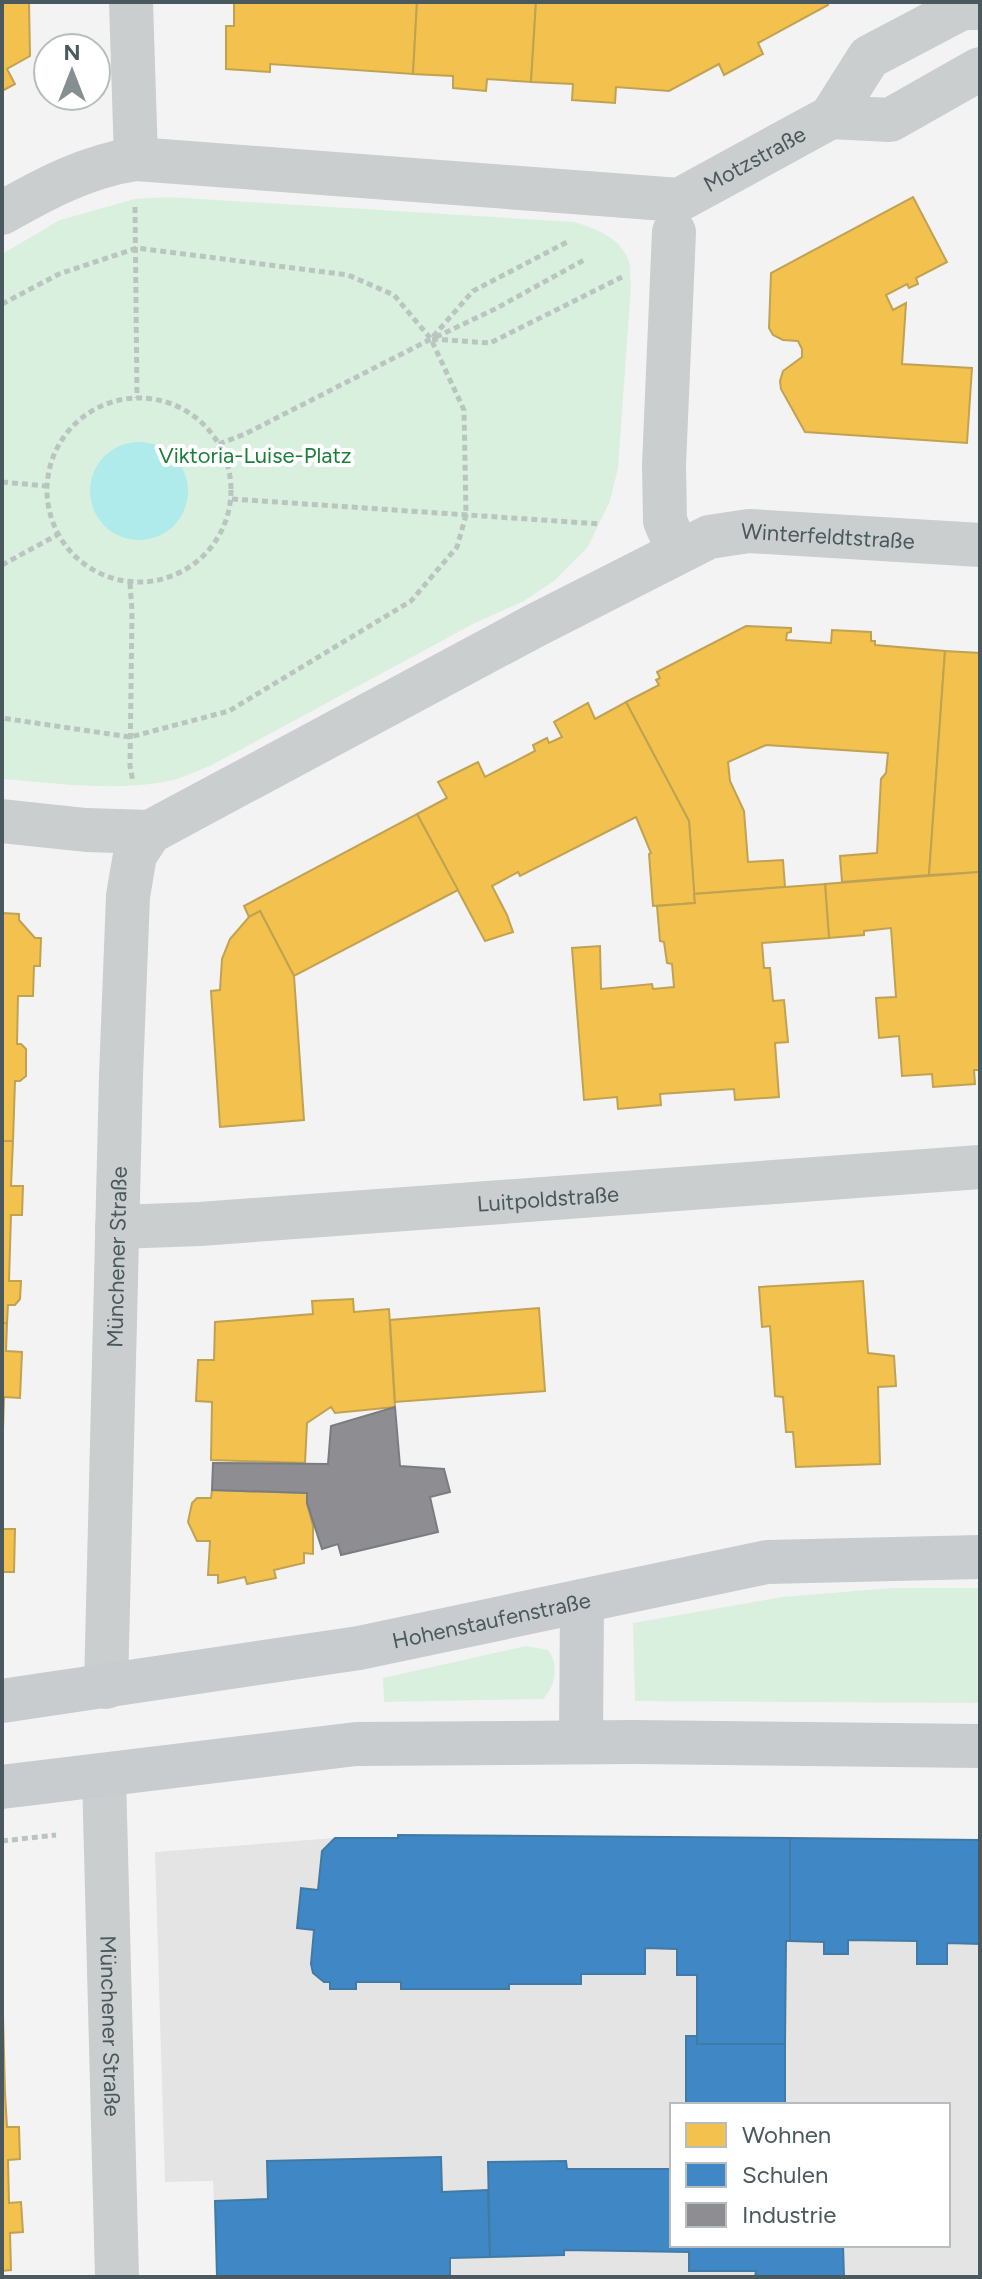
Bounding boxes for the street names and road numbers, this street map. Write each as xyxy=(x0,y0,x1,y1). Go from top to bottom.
street label: Motzstraße xyxy=(699,120,811,198)
street label: Winterfeldtstraße xyxy=(740,518,915,555)
street label: Münchener Straße xyxy=(101,1166,133,1348)
street label: Luitpoldstraße xyxy=(476,1180,620,1218)
street label: Hohenstaufenstraße xyxy=(390,1587,593,1655)
street label: Münchener Straße xyxy=(94,1935,126,2117)

